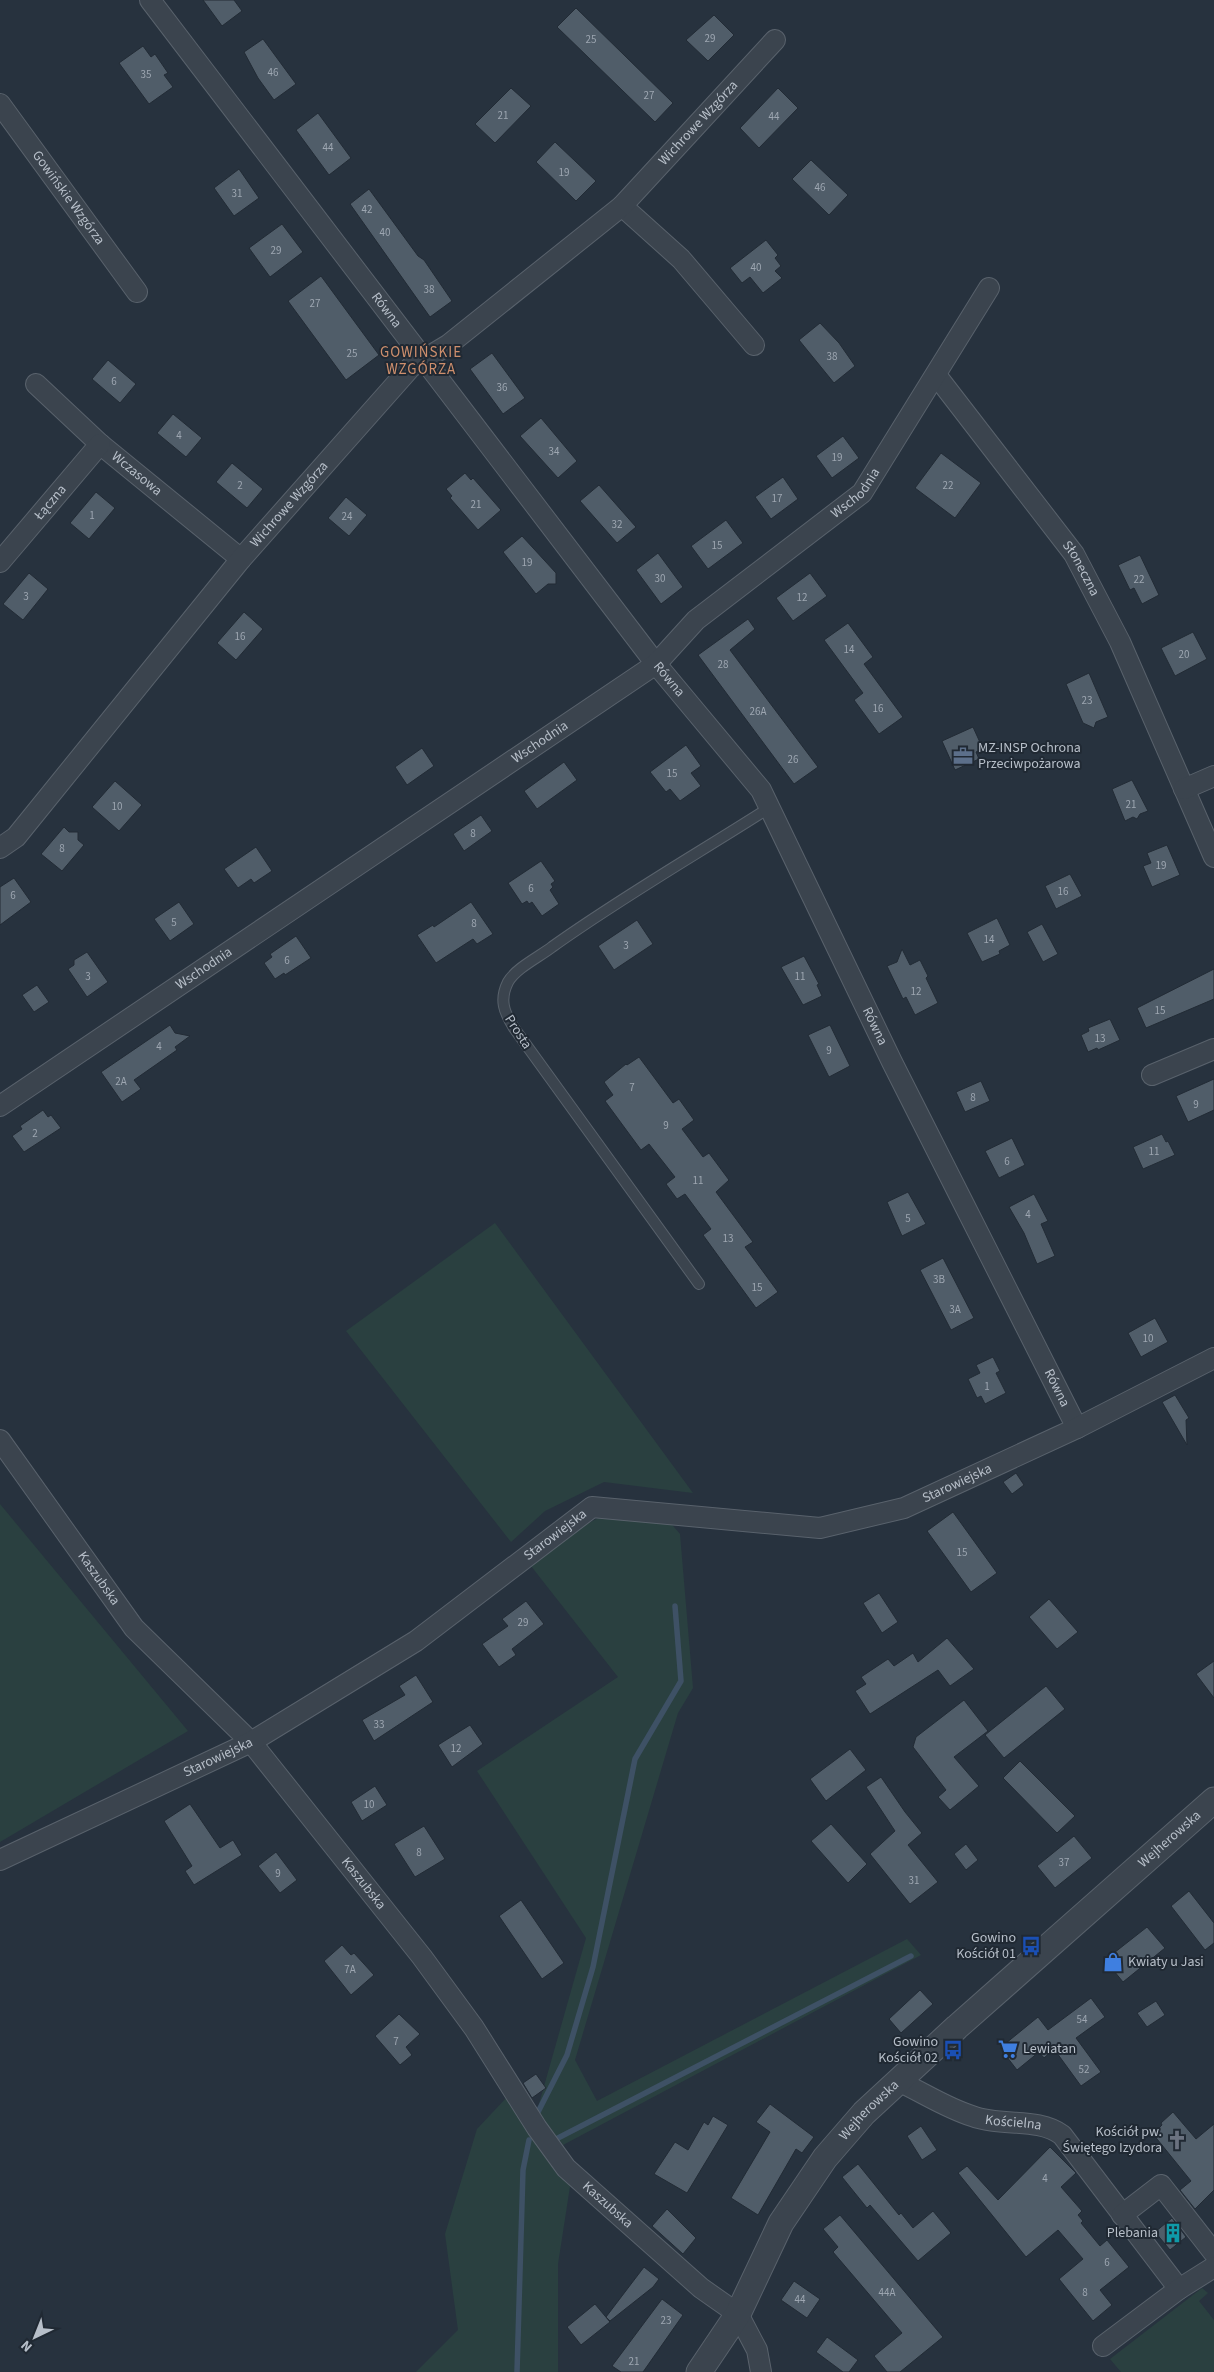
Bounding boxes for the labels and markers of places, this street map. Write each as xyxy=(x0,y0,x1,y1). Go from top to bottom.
place label: MZ-INSP Ochrona Przeciwpożarowa xyxy=(978,738,1081,774)
office icon: MZ-INSP Ochrona Przeciwpożarowa xyxy=(952,745,974,767)
place label: Gowino Kościół 01 xyxy=(956,1928,1016,1964)
bus stop icon: Gowino Kościół 01 xyxy=(1020,1935,1042,1957)
shop icon: Kwiaty u Jasi xyxy=(1102,1951,1124,1973)
place label: Kwiaty u Jasi xyxy=(1128,1952,1204,1972)
place label: Gowino Kościół 02 xyxy=(878,2032,938,2068)
supermarket icon: Lewiatan xyxy=(997,2038,1019,2060)
bus stop icon: Gowino Kościół 02 xyxy=(942,2039,964,2061)
place label: Lewiatan xyxy=(1023,2039,1076,2059)
place label: Kościół pw. Świętego Izydora xyxy=(1063,2122,1162,2158)
church icon: Kościół pw. Świętego Izydora xyxy=(1166,2129,1188,2151)
building icon: Plebania xyxy=(1162,2222,1184,2244)
place label: Plebania xyxy=(1107,2223,1158,2243)

